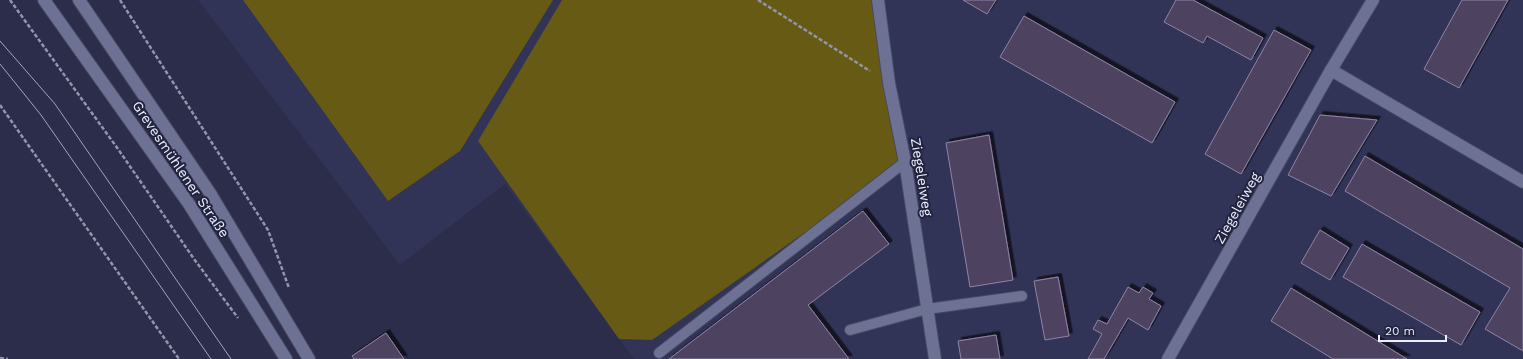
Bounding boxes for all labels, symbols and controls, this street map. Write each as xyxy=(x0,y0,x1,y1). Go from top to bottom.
street label: Grevesmühlener Straße xyxy=(129,98,233,240)
street label: Ziegeleiweg xyxy=(908,137,936,218)
street label: Ziegeleiweg xyxy=(1211,169,1263,247)
scale bar xyxy=(1379,317,1446,343)
text: 20 m xyxy=(1385,324,1415,338)

